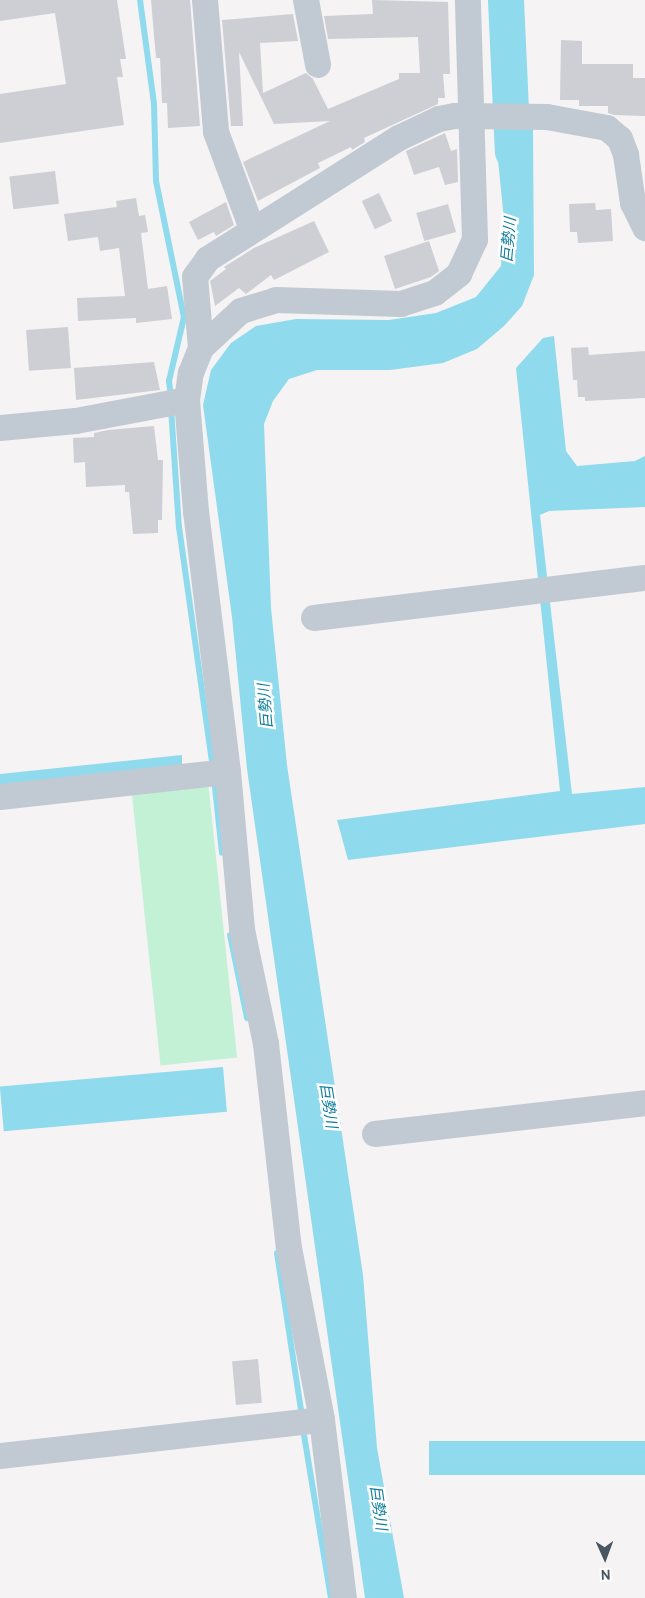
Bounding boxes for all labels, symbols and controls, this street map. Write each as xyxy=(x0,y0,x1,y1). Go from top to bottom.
water label: 巨勢川 xyxy=(499,217,521,263)
water label: 巨勢川 xyxy=(256,683,278,729)
water label: 巨勢川 xyxy=(315,1082,339,1130)
water label: 巨勢川 xyxy=(365,1484,389,1532)
north arrow xyxy=(580,1533,630,1583)
text: N xyxy=(600,1565,611,1582)

